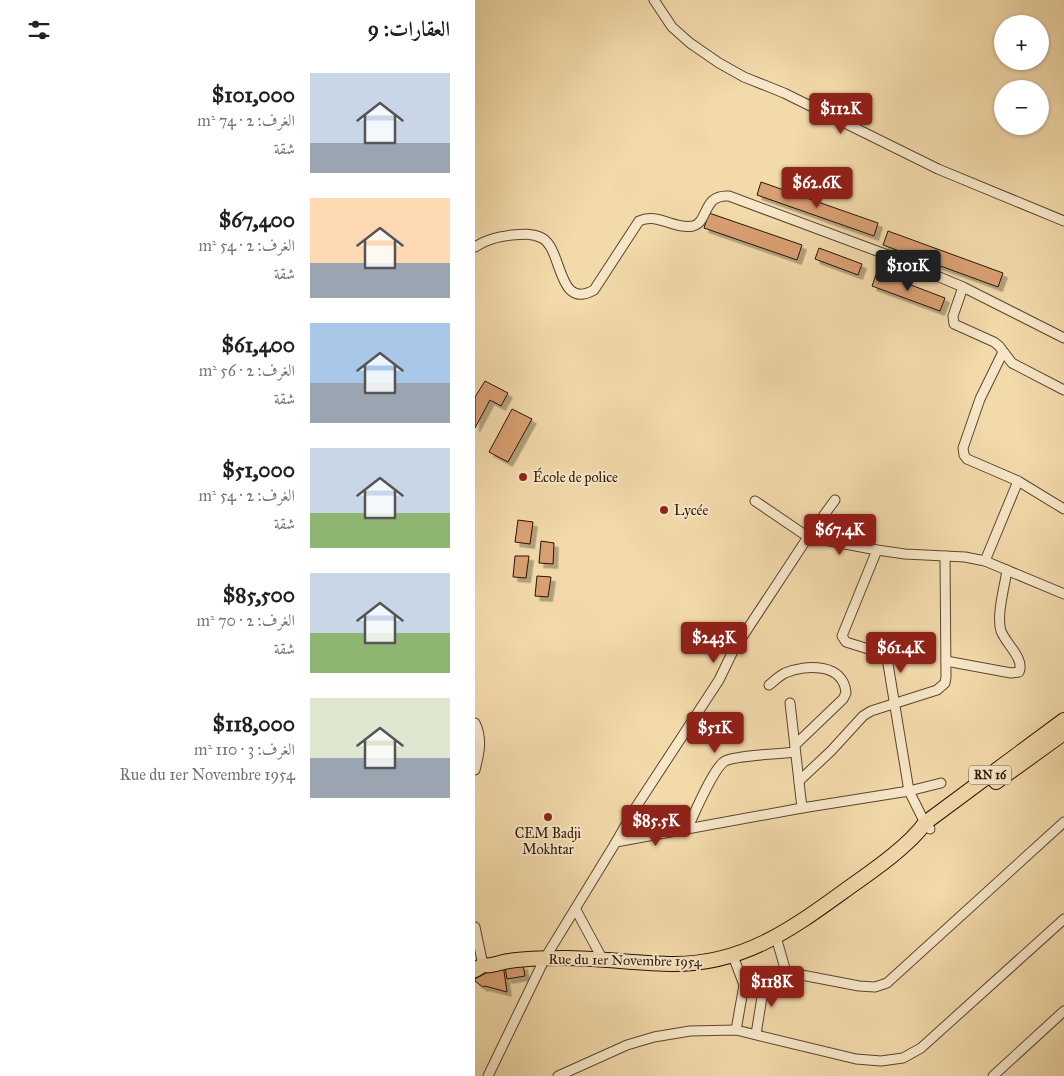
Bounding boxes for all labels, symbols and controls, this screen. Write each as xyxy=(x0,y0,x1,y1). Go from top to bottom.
map controls xyxy=(994,15,1049,135)
button: + xyxy=(994,15,1049,70)
icon: filters xyxy=(25,16,53,44)
text: العقارات: 9 xyxy=(368,16,450,42)
button: − xyxy=(994,80,1049,135)
text: $101,000 xyxy=(212,82,295,108)
pin: $112K xyxy=(806,92,876,135)
icon: home xyxy=(350,93,410,153)
text: $112K xyxy=(820,99,862,118)
text: الغرف: 2 · 74 m² xyxy=(197,111,295,130)
text: شقة xyxy=(274,139,295,158)
pin: $62.6K xyxy=(776,166,858,209)
text: $62.6K xyxy=(793,173,841,192)
text: $67,400 xyxy=(219,207,295,233)
icon: home xyxy=(350,218,410,278)
text: الغرف: 2 · 54 m² xyxy=(198,236,295,255)
pin: $101K xyxy=(873,250,943,292)
text: $101K xyxy=(887,256,929,275)
text: شقة xyxy=(274,264,295,283)
text: $61,400 xyxy=(221,332,295,358)
icon: home xyxy=(350,343,410,403)
text: الغرف: 2 · 56 m² xyxy=(199,361,295,380)
text: شقة xyxy=(274,389,295,408)
text: $51,000 xyxy=(222,457,295,483)
place label: École de police xyxy=(533,467,618,486)
icon: home xyxy=(350,468,410,528)
marker: École de police xyxy=(517,471,529,483)
text: الغرف: 2 · 54 m² xyxy=(198,486,295,505)
place label: Lycée xyxy=(674,502,708,519)
marker: Lycée xyxy=(658,504,670,516)
text: شقة xyxy=(274,514,295,533)
pin: $67.4K xyxy=(799,514,881,556)
text: $67.4K xyxy=(815,520,865,539)
text: $85,500 xyxy=(223,582,295,608)
icon: home xyxy=(350,593,410,653)
text: الغرف: 2 · 70 m² xyxy=(196,611,295,630)
pin: $243K xyxy=(679,622,749,664)
text: $243K xyxy=(692,628,736,647)
pin: $61.4K xyxy=(860,632,942,674)
text: $61.4K xyxy=(877,638,925,657)
text: شقة xyxy=(274,639,295,658)
text: $118,000 xyxy=(213,711,295,737)
pin: $51K xyxy=(685,712,745,754)
icon: home xyxy=(350,718,410,778)
text: $51K xyxy=(698,718,732,737)
text: الغرف: 3 · 110 m² xyxy=(194,740,295,759)
text: Rue du 1er Novembre 1954 xyxy=(120,765,295,784)
road number: RN 16 xyxy=(969,766,1011,784)
pin: $85.5K xyxy=(615,804,697,847)
marker: CEM Badji Mokhtar xyxy=(542,811,554,823)
text: $85.5K xyxy=(632,811,680,830)
place label: CEM Badji Mokhtar xyxy=(515,825,581,858)
street label: Rue du 1er Novembre 1954 xyxy=(548,951,703,970)
pin: $118K xyxy=(737,966,807,1008)
text: $118K xyxy=(751,972,793,991)

